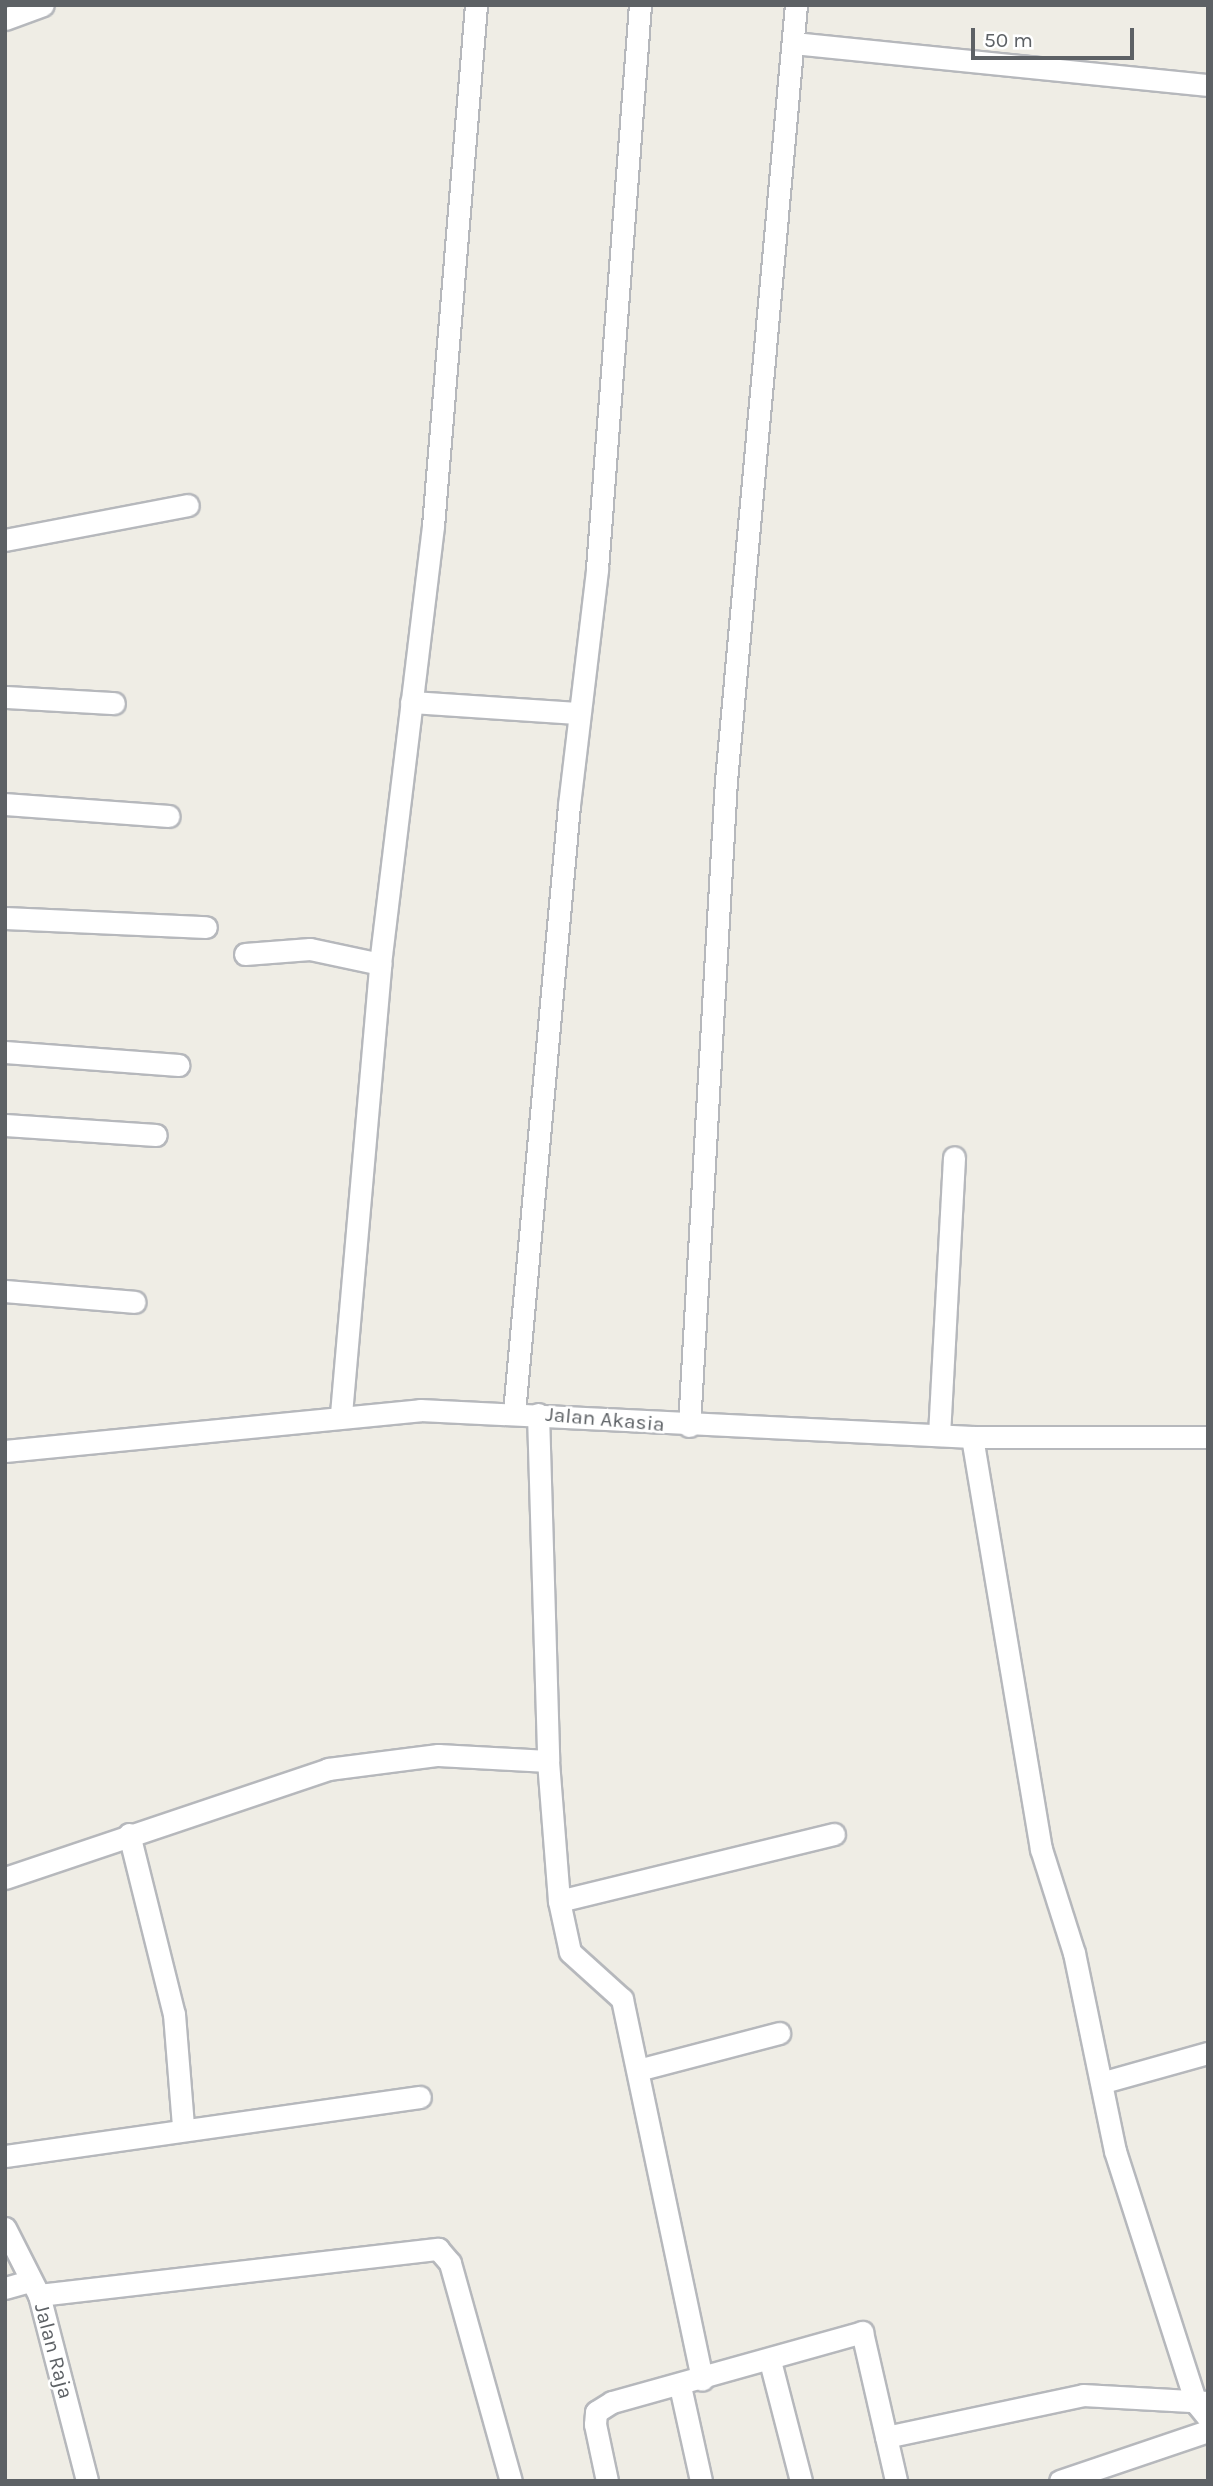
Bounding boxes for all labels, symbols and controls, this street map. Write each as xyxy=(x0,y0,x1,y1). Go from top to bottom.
scale bar xyxy=(975,14,1138,58)
text: 50 m xyxy=(984,28,1033,52)
street label: Jalan Akasia xyxy=(544,1401,666,1437)
street label: Jalan Raja xyxy=(29,2301,79,2401)

